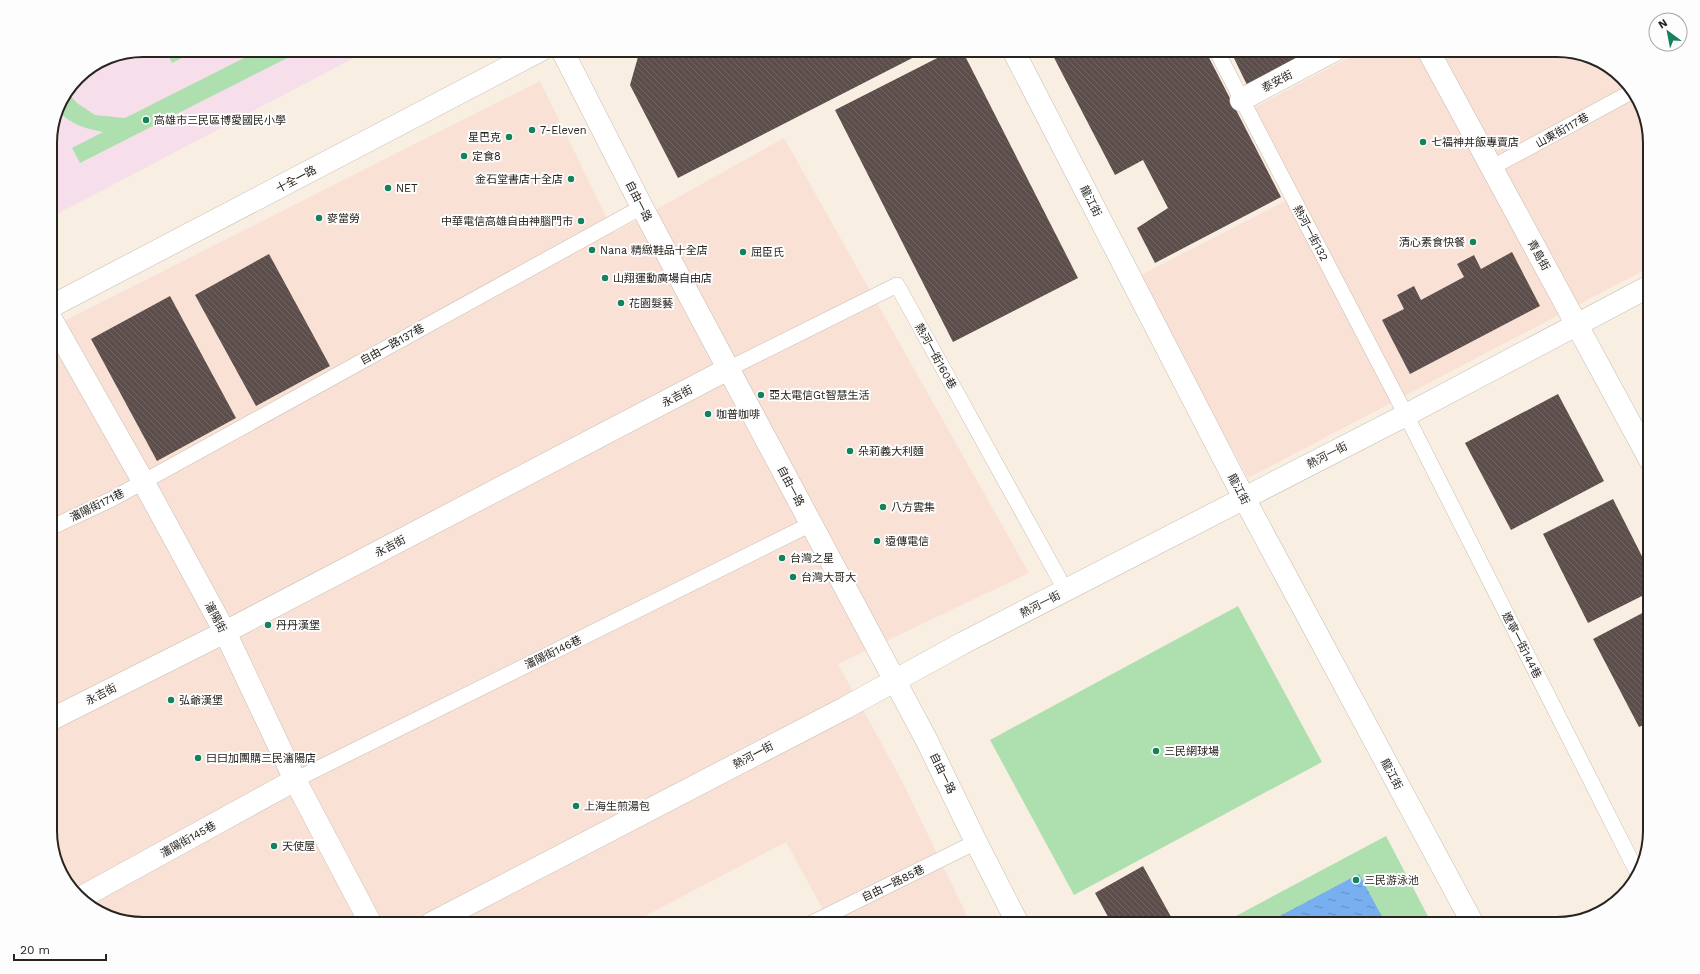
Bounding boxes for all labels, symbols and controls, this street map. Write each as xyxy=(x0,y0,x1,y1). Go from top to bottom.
north arrow xyxy=(1648,12,1688,52)
text: N xyxy=(1656,16,1670,32)
street label: 泰安街 xyxy=(1260,68,1295,95)
street label: 山東街117巷 xyxy=(1533,111,1591,150)
place label: 高雄市三民區博愛國民小學 xyxy=(154,114,286,127)
marker: 高雄市三民區博愛國民小學 xyxy=(141,115,151,125)
place label: 7-Eleven xyxy=(540,124,587,137)
marker: 7-Eleven xyxy=(527,125,537,135)
place label: 星巴克 xyxy=(468,131,501,144)
marker: 星巴克 xyxy=(504,132,514,142)
place label: 七福神丼飯專賣店 xyxy=(1431,136,1519,149)
marker: 七福神丼飯專賣店 xyxy=(1418,137,1428,147)
place label: 定食8 xyxy=(472,150,501,163)
marker: 定食8 xyxy=(459,151,469,161)
street label: 十全一路 xyxy=(274,163,319,196)
place label: 金石堂書店十全店 xyxy=(475,173,563,186)
marker: 金石堂書店十全店 xyxy=(566,174,576,184)
street label: 自由一路 xyxy=(623,179,654,224)
place label: NET xyxy=(396,182,418,195)
marker: NET xyxy=(383,183,393,193)
street label: 龍江街 xyxy=(1077,184,1104,219)
street label: 熱河一街132 xyxy=(1290,203,1331,263)
place label: 麥當勞 xyxy=(327,212,360,225)
marker: 麥當勞 xyxy=(314,213,324,223)
place label: 中華電信高雄自由神腦門市 xyxy=(441,215,573,228)
marker: 中華電信高雄自由神腦門市 xyxy=(576,216,586,226)
place label: 清心素食快餐 xyxy=(1399,236,1465,249)
marker: 清心素食快餐 xyxy=(1468,237,1478,247)
street label: 青島街 xyxy=(1525,238,1552,273)
place label: Nana 精緻鞋品十全店 xyxy=(600,244,708,257)
marker: Nana 精緻鞋品十全店 xyxy=(587,245,597,255)
place label: 屈臣氏 xyxy=(751,246,784,259)
marker: 屈臣氏 xyxy=(738,247,748,257)
place label: 山翔運動廣場自由店 xyxy=(613,272,712,285)
marker: 山翔運動廣場自由店 xyxy=(600,273,610,283)
place label: 花園髮藝 xyxy=(629,297,673,310)
marker: 花園髮藝 xyxy=(616,298,626,308)
street label: 自由一路137巷 xyxy=(358,321,427,367)
street label: 熱河一街160巷 xyxy=(912,321,959,391)
street label: 永吉街 xyxy=(660,383,695,410)
place label: 亞太電信Gt智慧生活 xyxy=(769,389,869,402)
marker: 亞太電信Gt智慧生活 xyxy=(756,390,766,400)
place label: 咖普咖啡 xyxy=(716,408,760,421)
marker: 咖普咖啡 xyxy=(703,409,713,419)
street label: 熱河一街 xyxy=(1305,440,1350,471)
place label: 朵莉義大利麵 xyxy=(858,445,924,458)
marker: 朵莉義大利麵 xyxy=(845,446,855,456)
street label: 自由一路 xyxy=(774,464,807,509)
street label: 龍江街 xyxy=(1225,472,1252,507)
street label: 瀋陽街171巷 xyxy=(68,487,126,524)
place label: 八方雲集 xyxy=(891,501,935,514)
marker: 八方雲集 xyxy=(878,502,888,512)
street label: 永吉街 xyxy=(373,533,408,560)
place label: 遠傳電信 xyxy=(885,535,929,548)
marker: 遠傳電信 xyxy=(872,536,882,546)
place label: 台灣之星 xyxy=(790,552,834,565)
marker: 台灣之星 xyxy=(777,553,787,563)
place label: 台灣大哥大 xyxy=(801,571,856,584)
marker: 台灣大哥大 xyxy=(788,572,798,582)
street label: 熱河一街 xyxy=(1018,589,1063,620)
street label: 瀋陽街 xyxy=(202,600,229,635)
street label: 遼寧一街144巷 xyxy=(1499,610,1544,681)
place label: 丹丹漢堡 xyxy=(276,619,320,632)
marker: 丹丹漢堡 xyxy=(263,620,273,630)
street label: 瀋陽街146巷 xyxy=(523,633,584,672)
street label: 永吉街 xyxy=(84,681,119,708)
place label: 弘爺漢堡 xyxy=(179,694,223,707)
marker: 弘爺漢堡 xyxy=(166,695,176,705)
street label: 熱河一街 xyxy=(731,739,776,772)
place label: 三民網球場 xyxy=(1164,745,1219,758)
marker: 三民網球場 xyxy=(1151,746,1161,756)
street label: 自由一路 xyxy=(927,751,958,796)
place label: 曰曰加團購三民瀋陽店 xyxy=(206,752,316,765)
marker: 曰曰加團購三民瀋陽店 xyxy=(193,753,203,763)
street label: 龍江街 xyxy=(1378,757,1405,792)
place label: 上海生煎湯包 xyxy=(584,800,650,813)
marker: 上海生煎湯包 xyxy=(571,801,581,811)
street label: 瀋陽街145巷 xyxy=(158,819,218,860)
place label: 天使屋 xyxy=(282,840,315,853)
marker: 天使屋 xyxy=(269,841,279,851)
street label: 自由一路85巷 xyxy=(860,863,927,904)
place label: 三民游泳池 xyxy=(1364,874,1419,887)
marker: 三民游泳池 xyxy=(1351,875,1361,885)
scale bar xyxy=(14,936,106,962)
text: 20 m xyxy=(20,943,50,957)

